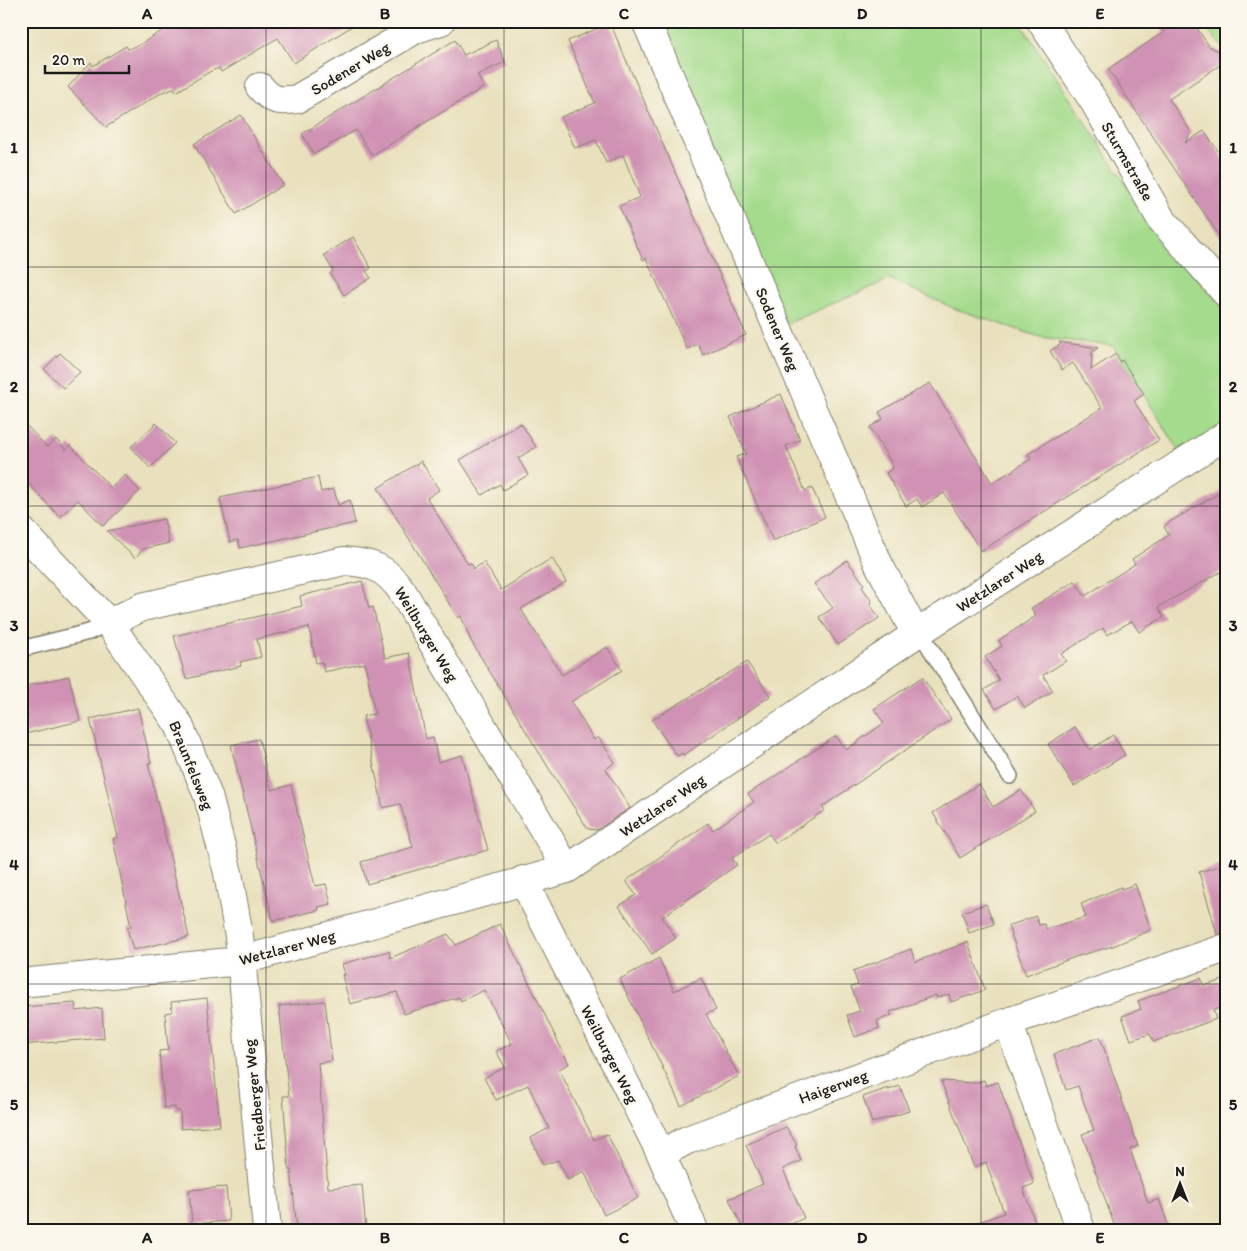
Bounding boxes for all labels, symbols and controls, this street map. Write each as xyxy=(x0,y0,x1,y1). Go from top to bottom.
text: A xyxy=(141,4,153,23)
text: B xyxy=(380,4,391,23)
text: C xyxy=(619,4,630,23)
text: D xyxy=(857,4,868,23)
text: E xyxy=(1096,4,1105,23)
street label: Sodener Weg xyxy=(307,37,394,99)
scale bar xyxy=(45,42,129,74)
text: 20 m xyxy=(52,51,86,69)
street label: Sturmstraße xyxy=(1097,118,1158,204)
text: 1 xyxy=(10,138,18,157)
text: 1 xyxy=(1229,138,1237,157)
street label: Sodener Weg xyxy=(751,285,804,374)
text: 2 xyxy=(10,377,19,396)
text: 2 xyxy=(1229,377,1238,396)
street label: Wetzlarer Weg xyxy=(953,546,1047,616)
street label: Weilburger Weg xyxy=(391,583,463,686)
text: 3 xyxy=(10,616,19,635)
text: 3 xyxy=(1229,616,1238,635)
street label: Braunfelsweg xyxy=(165,718,218,813)
street label: Wetzlarer Weg xyxy=(616,769,709,841)
text: 4 xyxy=(9,855,19,874)
text: 4 xyxy=(1228,855,1238,874)
street label: Wetzlarer Weg xyxy=(237,925,338,969)
street label: Weilburger Weg xyxy=(577,1002,643,1107)
street label: Friedberger Weg xyxy=(239,1037,270,1152)
street label: Haigerweg xyxy=(796,1065,871,1108)
text: 5 xyxy=(10,1095,19,1114)
text: 5 xyxy=(1229,1095,1238,1114)
north arrow xyxy=(1154,1158,1204,1208)
text: N xyxy=(1175,1163,1185,1180)
text: A xyxy=(141,1228,153,1247)
text: B xyxy=(380,1228,391,1247)
text: C xyxy=(619,1228,630,1247)
text: D xyxy=(857,1228,868,1247)
text: E xyxy=(1096,1228,1105,1247)

